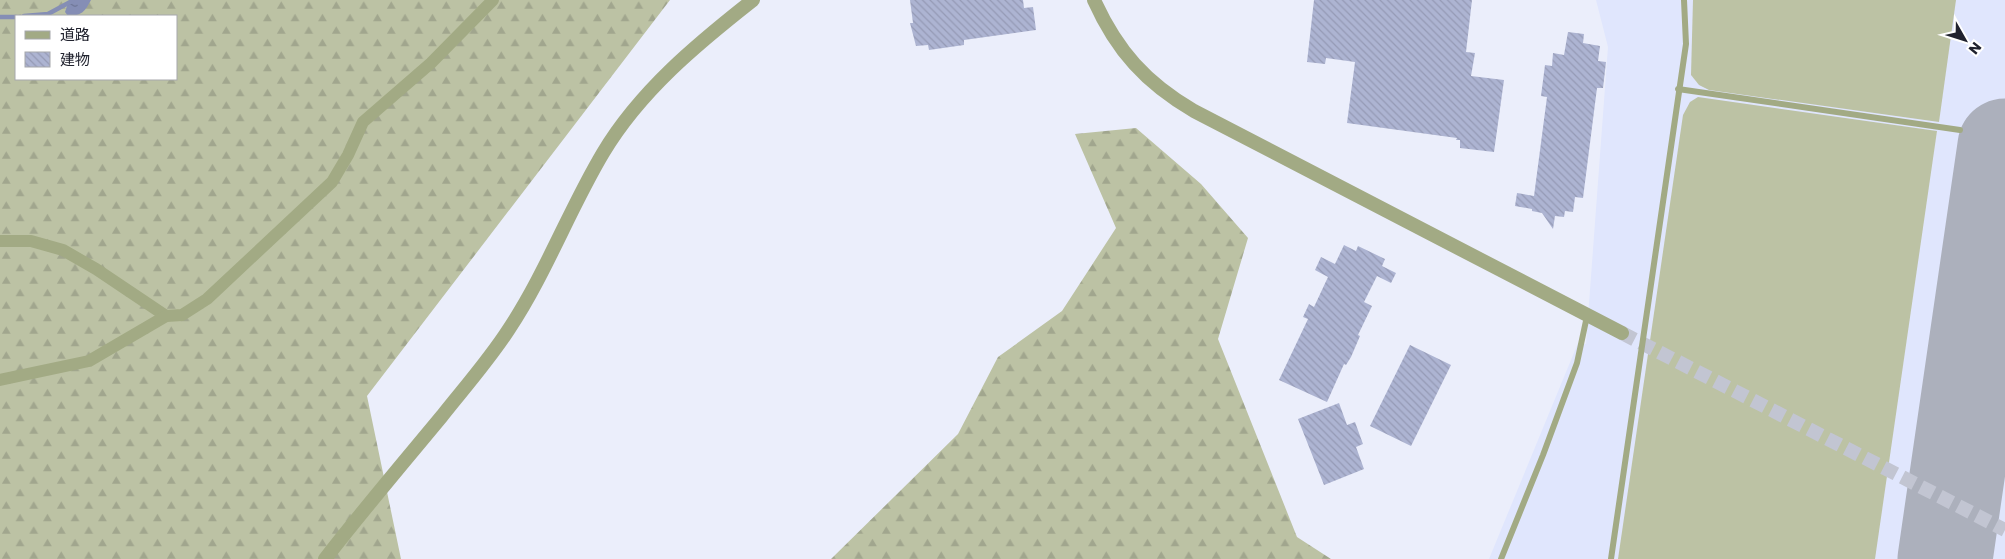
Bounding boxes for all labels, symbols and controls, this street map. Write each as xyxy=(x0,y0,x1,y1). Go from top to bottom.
legend xyxy=(15,15,178,80)
north arrow xyxy=(1940,15,1990,65)
text: 道路 xyxy=(60,24,90,45)
text: N xyxy=(1964,38,1986,59)
text: 建物 xyxy=(60,49,90,70)

